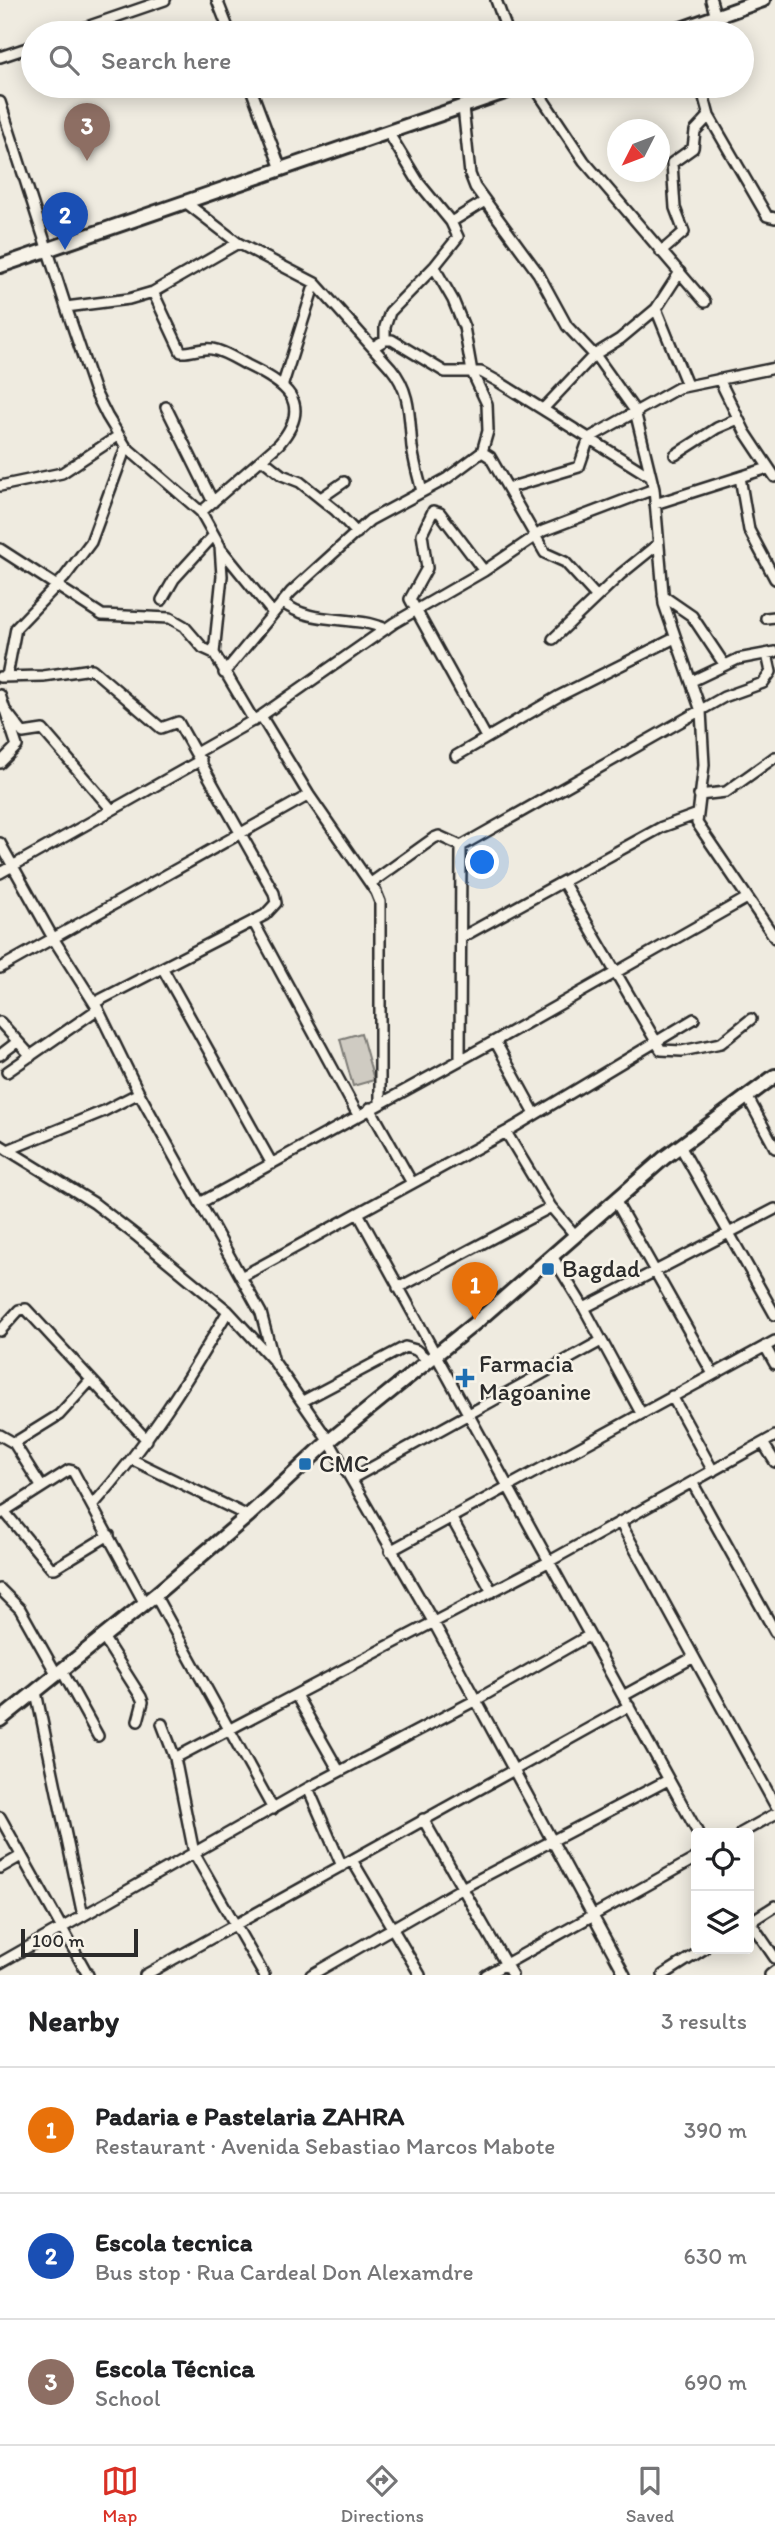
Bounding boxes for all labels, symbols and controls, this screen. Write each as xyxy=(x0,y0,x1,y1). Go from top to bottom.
search box xyxy=(21,21,754,98)
icon: search xyxy=(45,41,83,79)
text: Search here xyxy=(101,44,231,76)
pin: 3 xyxy=(64,103,110,161)
north arrow xyxy=(607,119,670,182)
pin: 2 xyxy=(42,192,88,250)
your location xyxy=(465,845,499,879)
place label: Bagdad xyxy=(562,1254,640,1283)
marker: Bagdad xyxy=(540,1261,556,1277)
pin: 1 xyxy=(452,1262,498,1320)
place label: Farmacia Magoanine xyxy=(479,1349,591,1406)
marker: Farmacia Magoanine xyxy=(457,1370,473,1386)
place label: CMC xyxy=(319,1449,369,1478)
marker: CMC xyxy=(297,1456,313,1472)
map controls xyxy=(691,1828,754,1954)
button: locate xyxy=(691,1828,754,1891)
button: layers xyxy=(691,1891,754,1954)
scale bar xyxy=(21,1926,138,1958)
text: 100 m xyxy=(32,1929,84,1952)
text: Nearby xyxy=(28,2002,119,2039)
text: 3 results xyxy=(661,2007,747,2035)
text: Padaria e Pastelaria ZAHRA xyxy=(95,2100,404,2132)
text: 1 xyxy=(46,2116,56,2144)
text: 390 m xyxy=(684,2116,747,2144)
text: Restaurant · Avenida Sebastiao Marcos Mabote xyxy=(95,2132,555,2160)
text: Escola tecnica xyxy=(95,2226,253,2258)
text: 2 xyxy=(45,2242,57,2270)
text: 630 m xyxy=(684,2242,747,2270)
text: Bus stop · Rua Cardeal Don Alexamdre xyxy=(95,2258,474,2286)
text: Escola Técnica xyxy=(95,2352,255,2384)
text: 3 xyxy=(45,2368,57,2396)
text: 690 m xyxy=(684,2368,747,2396)
text: School xyxy=(95,2384,160,2412)
tab: Map xyxy=(101,2462,139,2527)
tab: Directions xyxy=(340,2462,424,2527)
tab: Saved xyxy=(626,2462,674,2527)

